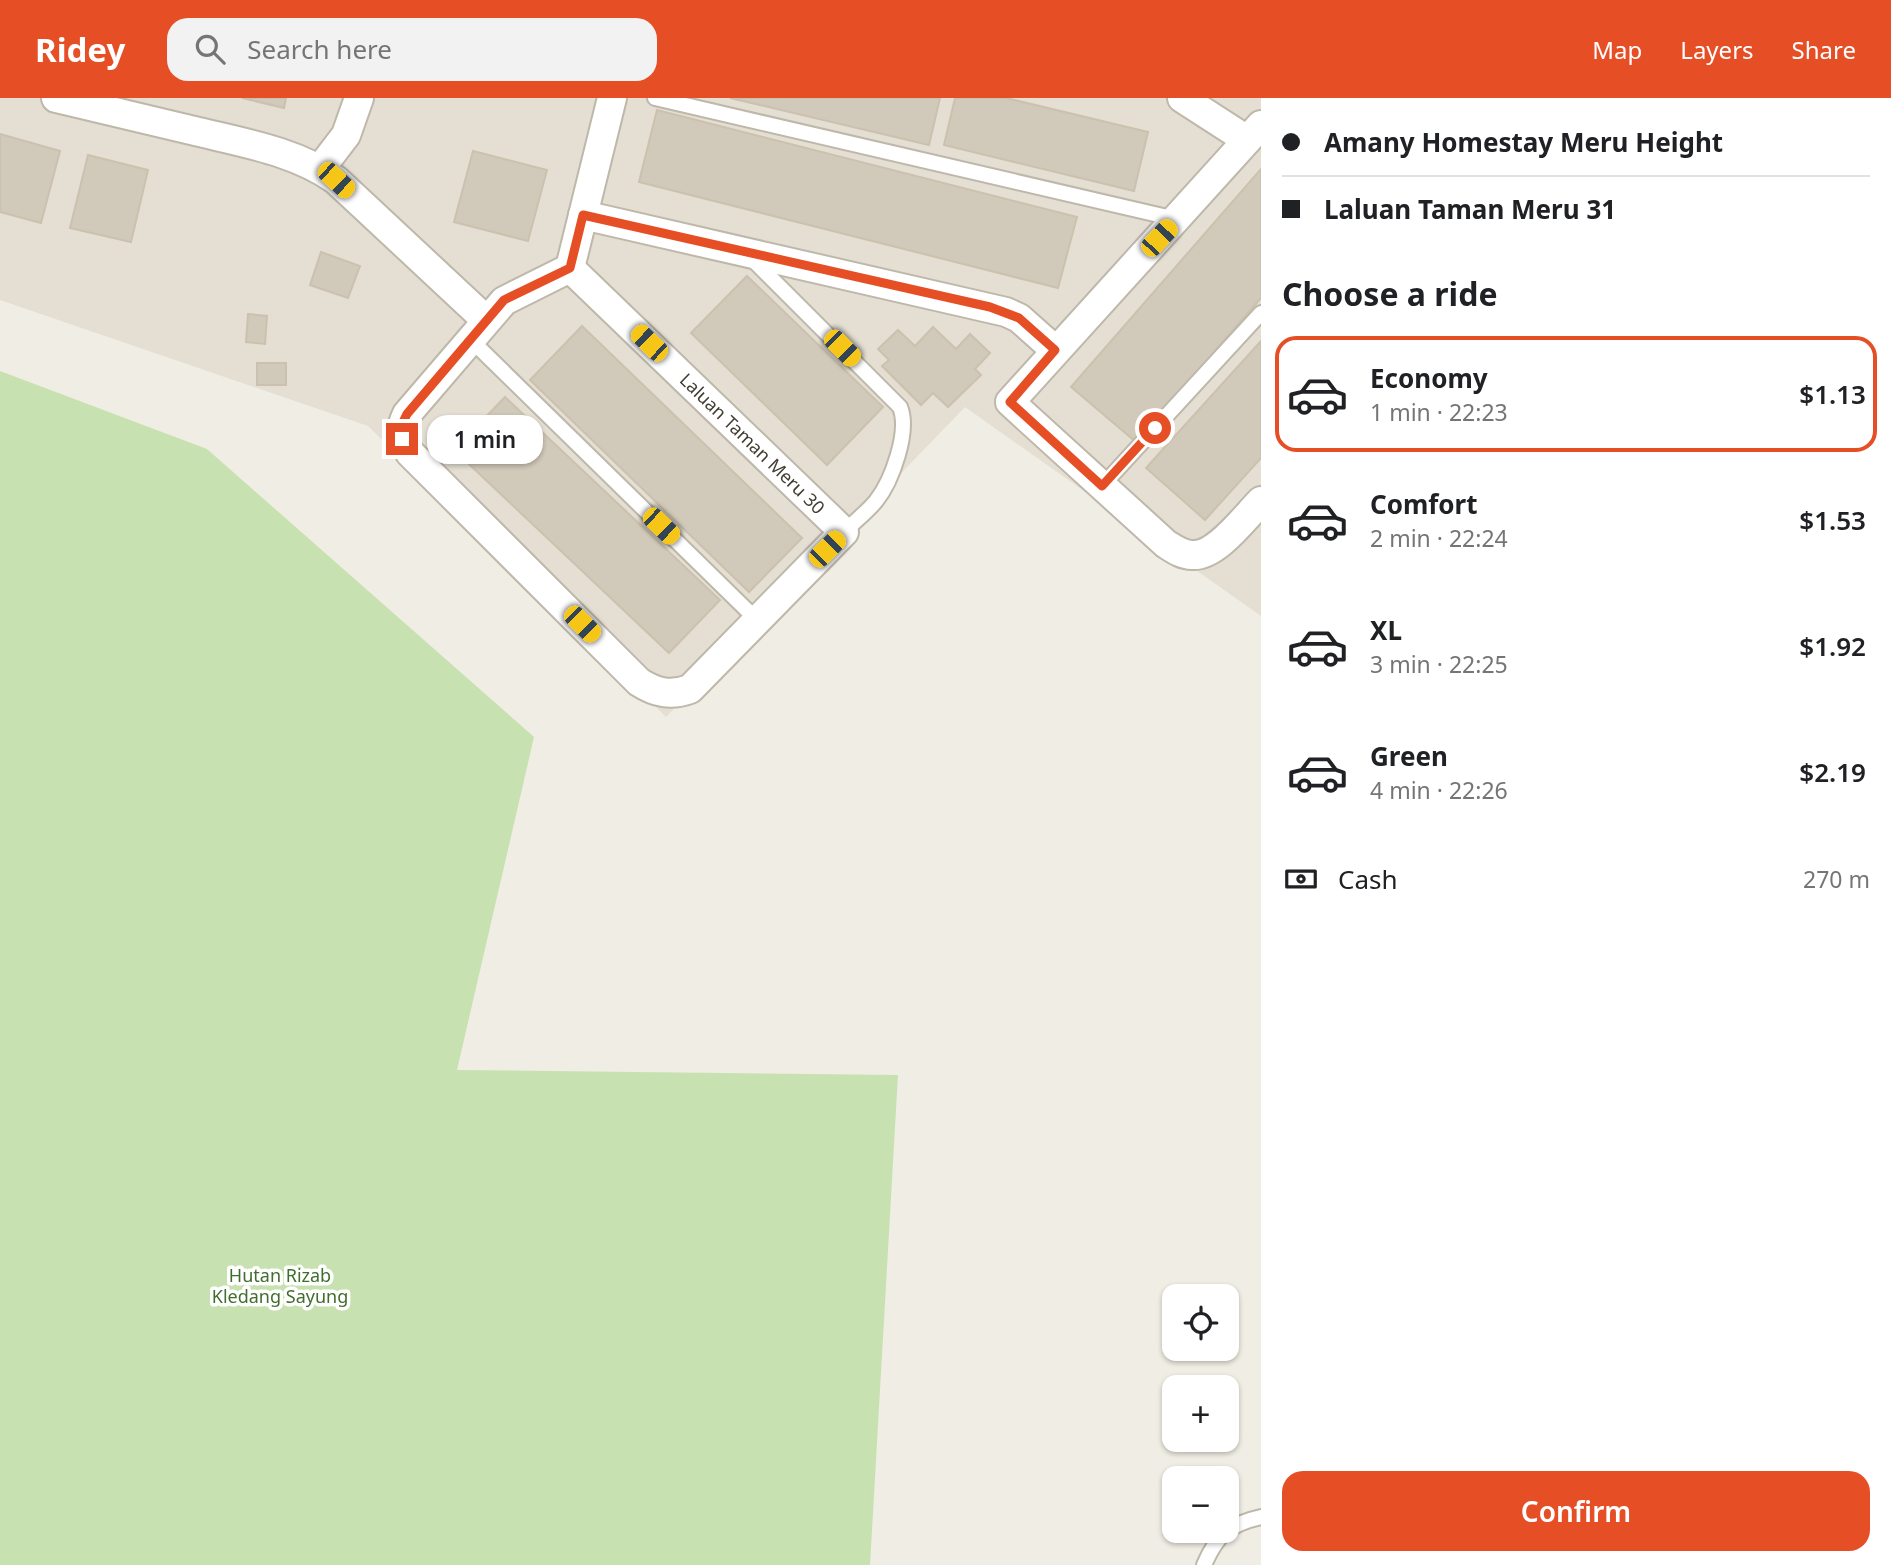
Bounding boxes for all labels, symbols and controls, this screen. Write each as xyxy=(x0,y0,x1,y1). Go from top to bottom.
search box xyxy=(167,18,657,81)
text: Ridey xyxy=(35,27,125,72)
icon: search xyxy=(191,30,229,68)
text: Search here xyxy=(247,31,392,67)
text: Map xyxy=(1592,33,1642,66)
text: Layers xyxy=(1680,33,1754,66)
text: Share xyxy=(1792,33,1856,66)
text: Amany Homestay Meru Height xyxy=(1324,124,1723,160)
car xyxy=(314,158,359,202)
text: Laluan Taman Meru 31 xyxy=(1324,191,1616,227)
car xyxy=(1137,215,1182,261)
text: Choose a ride xyxy=(1282,272,1498,315)
car xyxy=(627,321,672,365)
car xyxy=(820,326,865,370)
text: Economy xyxy=(1370,360,1488,396)
icon: car xyxy=(1286,363,1349,426)
street label: Laluan Taman Meru 30 xyxy=(675,368,830,519)
text: $1.13 xyxy=(1799,376,1866,412)
text: 1 min · 22:23 xyxy=(1370,396,1508,428)
route start xyxy=(1139,412,1171,444)
callout: 1 min xyxy=(426,414,542,464)
route end xyxy=(386,423,418,455)
text: 1 min xyxy=(454,423,516,455)
text: Comfort xyxy=(1370,486,1478,522)
icon: car xyxy=(1286,489,1349,552)
text: $1.53 xyxy=(1799,502,1866,538)
car xyxy=(639,504,684,548)
text: 2 min · 22:24 xyxy=(1370,522,1508,554)
car xyxy=(805,527,850,571)
car xyxy=(560,602,605,646)
text: XL xyxy=(1370,612,1402,648)
icon: car xyxy=(1286,615,1349,678)
text: $1.92 xyxy=(1799,628,1866,664)
text: 3 min · 22:25 xyxy=(1370,648,1508,680)
text: Green xyxy=(1370,738,1448,774)
icon: car xyxy=(1286,741,1349,804)
text: $2.19 xyxy=(1799,754,1866,790)
text: 4 min · 22:26 xyxy=(1370,774,1508,806)
icon: cash xyxy=(1282,860,1320,898)
text: Cash xyxy=(1338,861,1398,897)
text: 270 m xyxy=(1803,863,1870,895)
park label: Hutan Rizab Kledang Sayung xyxy=(212,1263,348,1308)
map controls xyxy=(1162,1284,1239,1543)
button: locate xyxy=(1162,1284,1239,1361)
button: + xyxy=(1162,1375,1239,1452)
button: − xyxy=(1162,1466,1239,1543)
button: Confirm xyxy=(1282,1471,1870,1551)

